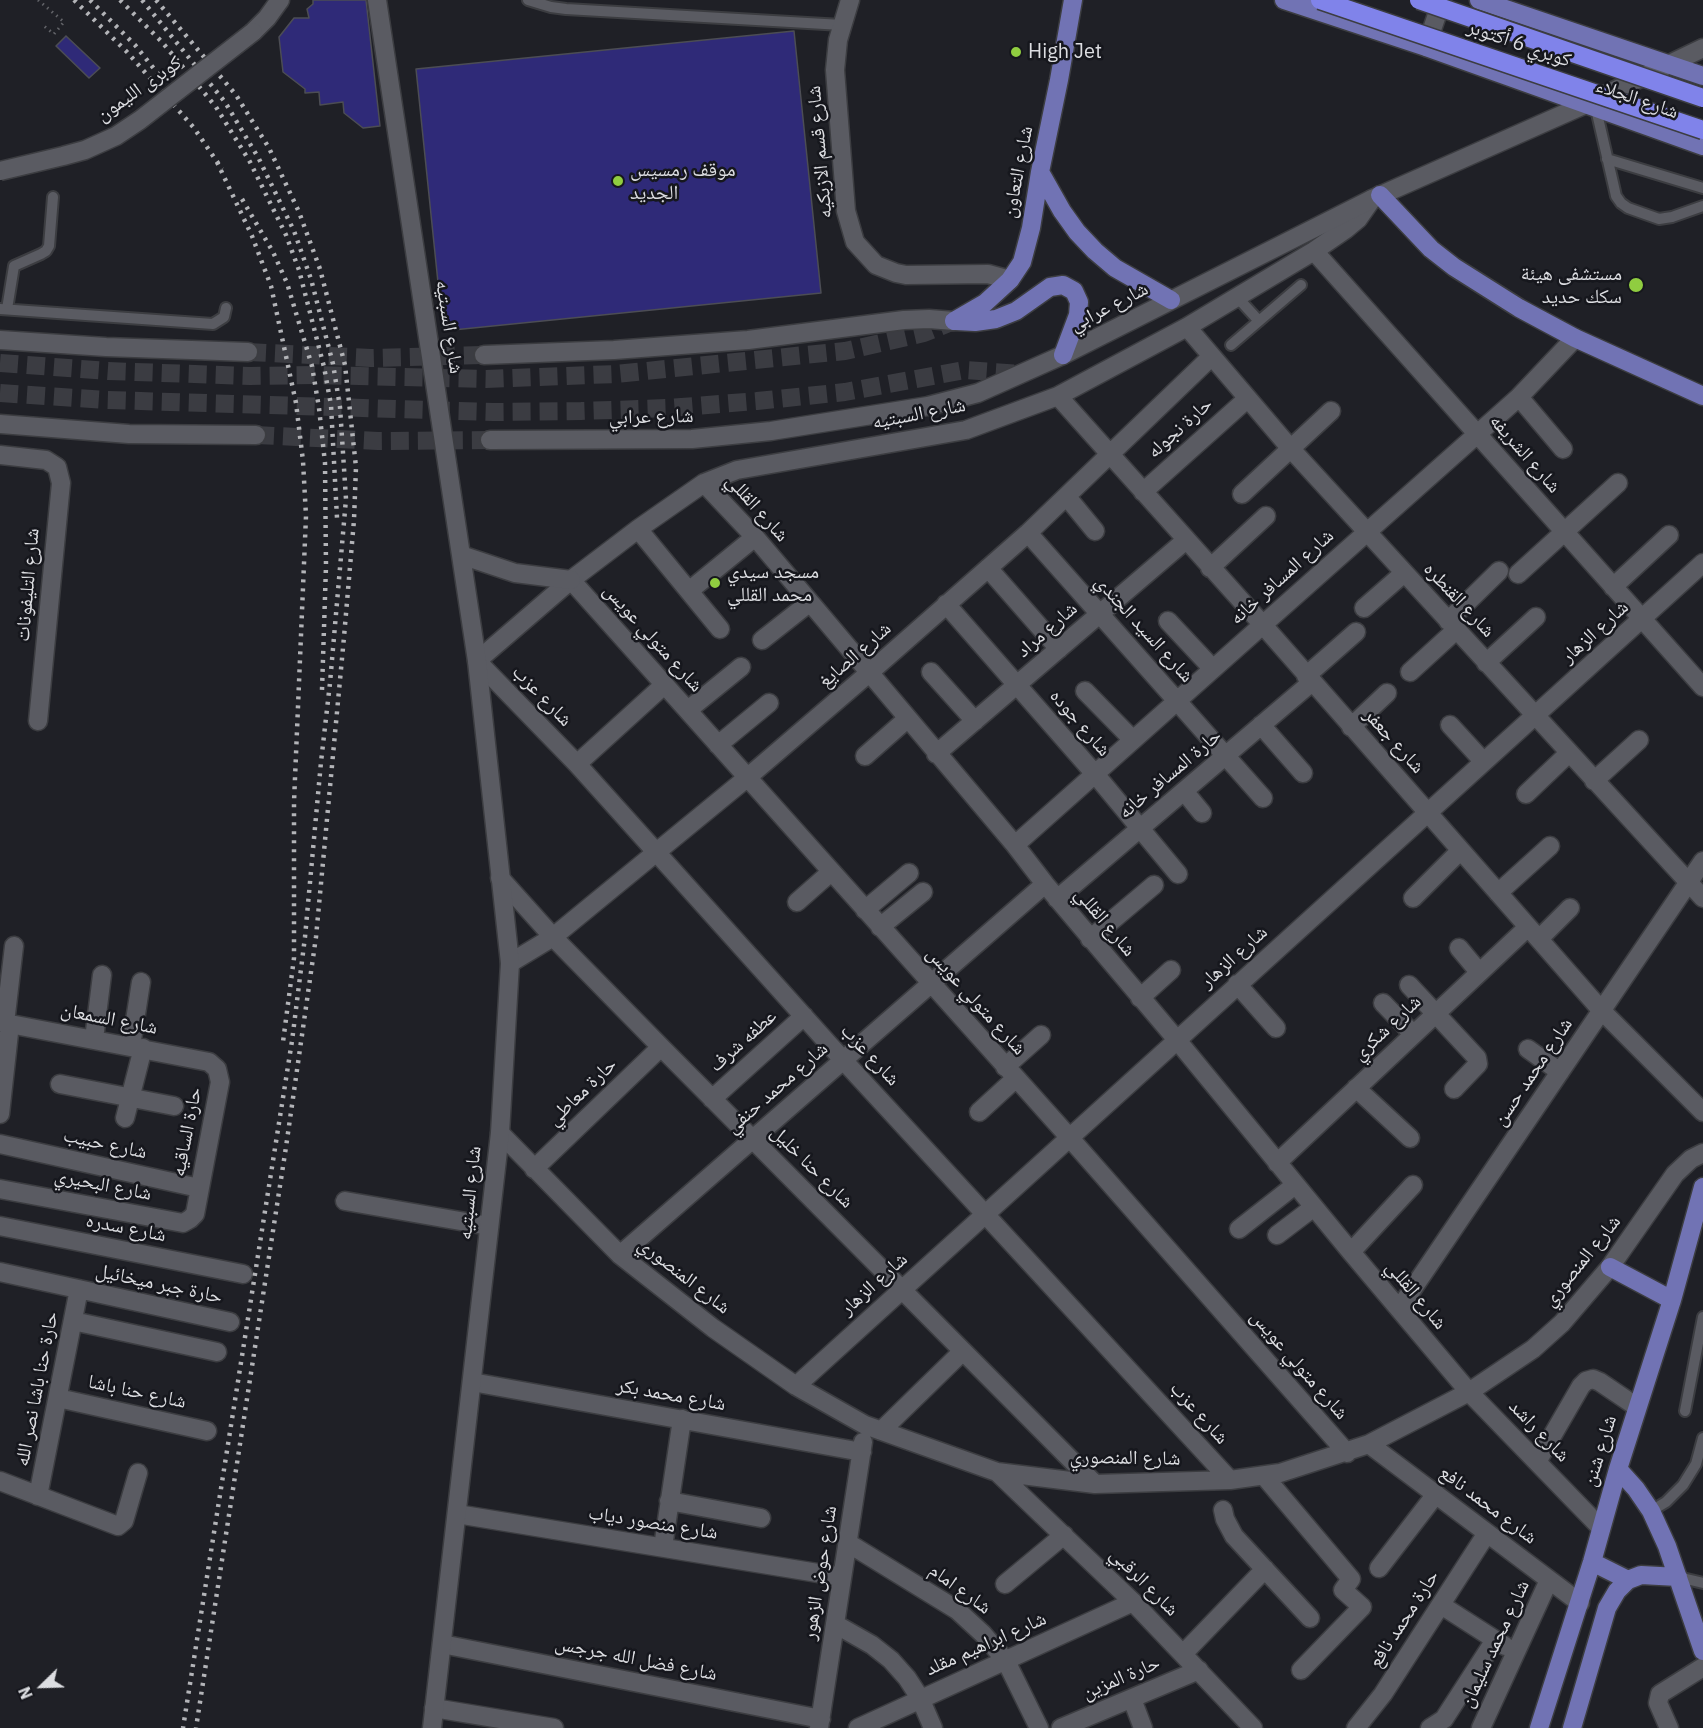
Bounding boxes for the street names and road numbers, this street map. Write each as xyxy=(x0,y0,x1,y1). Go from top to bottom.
street label: كوبري 6 أكتوبر xyxy=(1464,15,1574,73)
street label: كوبرى الليمون xyxy=(92,51,186,127)
street label: شارع الجلاء xyxy=(1592,74,1682,124)
street label: شارع قسم الازبكيه xyxy=(802,84,838,220)
street label: شارع التعاون xyxy=(997,124,1039,220)
street label: شارع عرابي xyxy=(1066,277,1152,337)
street label: شارع السبتيه xyxy=(430,279,468,375)
street label: حارة نجوله xyxy=(1142,392,1218,464)
street label: شارع السبتيه xyxy=(870,393,968,435)
street label: شارع عرابي xyxy=(608,404,694,430)
street label: شارع الشريفه xyxy=(1484,410,1566,498)
street label: شارع القللي xyxy=(720,469,794,547)
street label: شارع المسافر خانه xyxy=(1225,524,1339,630)
street label: شارع التليفونات xyxy=(11,527,45,643)
street label: شارع القنطره xyxy=(1418,557,1500,643)
street label: شارع السيد الجندي xyxy=(1089,570,1199,688)
street label: شارع متولي عويس xyxy=(598,579,708,697)
street label: شارع الزهار xyxy=(1556,595,1634,669)
street label: شارع مراد xyxy=(1012,597,1082,663)
street label: شارع الصايغ xyxy=(814,617,896,693)
street label: شارع عزب xyxy=(507,660,577,732)
street label: شارع جوده xyxy=(1044,684,1116,762)
street label: شارع جعفر xyxy=(1358,703,1430,779)
street label: حارة المسافر خانه xyxy=(1113,724,1227,824)
street label: شارع القللي xyxy=(1069,882,1141,962)
street label: شارع الزهار xyxy=(1195,920,1273,994)
street label: شارع متولي عويس xyxy=(921,942,1031,1060)
street label: شارع شكري xyxy=(1348,990,1426,1066)
street label: شارع السمعان xyxy=(58,998,160,1040)
street label: عطفه شرف xyxy=(704,1005,782,1077)
street label: شارع محمد حسن xyxy=(1488,1013,1578,1131)
street label: شارع عزب xyxy=(835,1019,905,1091)
street label: شارع محمد حنفي xyxy=(721,1037,833,1139)
street label: حارة معاطي xyxy=(542,1053,622,1131)
street label: حارة الساقيه xyxy=(167,1085,207,1179)
street label: شارع حنا خليل xyxy=(765,1120,859,1214)
street label: شارع حبيب xyxy=(61,1123,149,1165)
street label: شارع السبتيه xyxy=(453,1145,487,1241)
street label: شارع البحيري xyxy=(52,1164,154,1206)
street label: شارع سدره xyxy=(84,1208,168,1248)
street label: شارع المنصوري xyxy=(1538,1210,1626,1312)
street label: شارع المنصوري xyxy=(633,1232,735,1320)
street label: شارع الزهار xyxy=(835,1247,913,1321)
street label: شارع القللي xyxy=(1380,1255,1452,1335)
street label: حارة جبر ميخائيل xyxy=(93,1259,225,1309)
street label: شارع متولي عويس xyxy=(1245,1305,1353,1425)
street label: حارة حنا باشا نصر الله xyxy=(10,1310,64,1468)
street label: شارع حنا باشا xyxy=(86,1370,188,1414)
street label: شارع محمد بكر xyxy=(615,1374,727,1416)
street label: شارع عزب xyxy=(1165,1377,1233,1449)
street label: شارع راشد xyxy=(1503,1395,1575,1467)
street label: شارع شنن xyxy=(1578,1412,1622,1490)
street label: شارع المنصوري xyxy=(1069,1445,1181,1471)
street label: شارع محمد نافع xyxy=(1434,1460,1542,1550)
street label: شارع منصور دياب xyxy=(587,1501,719,1545)
street label: شارع حوض الزهور xyxy=(798,1504,842,1642)
street label: شارع الرقبي xyxy=(1104,1542,1184,1622)
street label: شارع امام xyxy=(924,1558,996,1620)
street label: حارة محمد نافع xyxy=(1363,1566,1445,1672)
street label: شارع محمد سليمان xyxy=(1455,1576,1535,1712)
street label: شارع ابراهيم مقلد xyxy=(922,1607,1050,1681)
street label: شارع فضل الله جرجس xyxy=(553,1632,719,1686)
street label: حارة المزين xyxy=(1078,1651,1164,1705)

